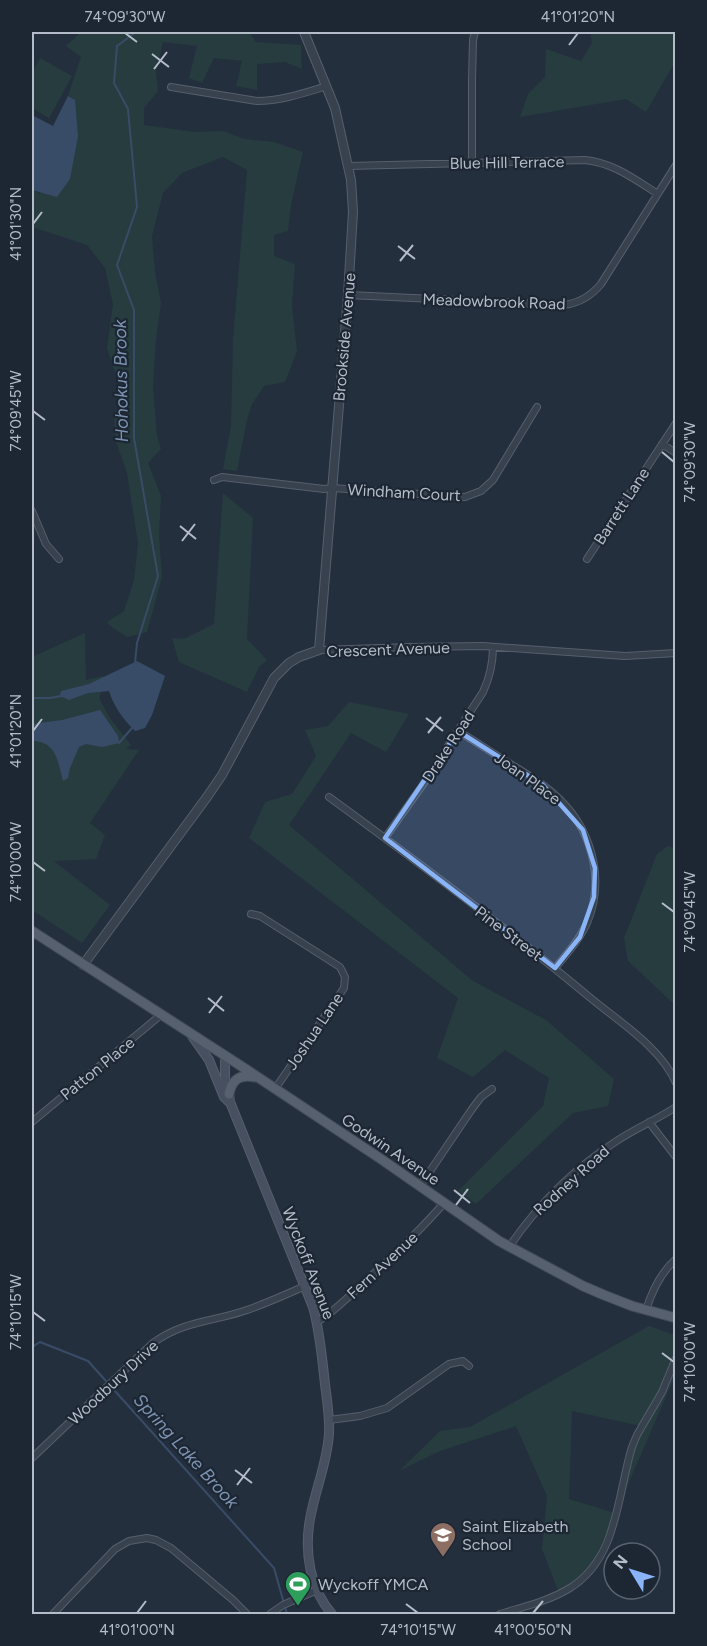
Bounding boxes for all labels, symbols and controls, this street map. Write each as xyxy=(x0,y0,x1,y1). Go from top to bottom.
text: 74°09'30"W xyxy=(85,8,166,26)
text: 41°01'20"N xyxy=(541,8,615,26)
street label: Blue Hill Terrace xyxy=(450,152,565,173)
text: 41°01'30"N xyxy=(7,187,25,261)
street label: Brookside Avenue xyxy=(329,272,360,402)
street label: Meadowbrook Road xyxy=(422,290,566,313)
water label: Hohokus Brook xyxy=(109,318,133,443)
text: 74°09'45"W xyxy=(7,370,25,452)
text: 74°09'30"W xyxy=(681,421,699,503)
street label: Barrett Lane xyxy=(590,464,653,548)
street label: Windham Court xyxy=(347,480,461,505)
street label: Crescent Avenue xyxy=(326,638,450,661)
text: 41°01'20"N xyxy=(7,694,25,768)
street label: Drake Road xyxy=(418,707,479,786)
street label: Joan Place xyxy=(491,748,565,809)
text: 74°10'00"W xyxy=(7,821,25,902)
text: 74°09'45"W xyxy=(681,871,699,953)
street label: Pine Street xyxy=(471,902,546,965)
street label: Joshua Lane xyxy=(282,989,347,1074)
street label: Patton Place xyxy=(56,1033,138,1104)
street label: Godwin Avenue xyxy=(338,1110,444,1189)
street label: Rodney Road xyxy=(530,1141,613,1219)
street label: Wyckoff Avenue xyxy=(278,1204,339,1322)
street label: Fern Avenue xyxy=(343,1228,422,1303)
text: 74°10'15"W xyxy=(7,1274,25,1350)
text: 74°10'00"W xyxy=(681,1321,699,1402)
street label: Woodbury Drive xyxy=(65,1336,162,1429)
water label: Spring Lake Brook xyxy=(129,1389,244,1514)
place label: Saint Elizabeth School xyxy=(462,1517,569,1554)
school or university icon: Saint Elizabeth School xyxy=(428,1520,458,1558)
north arrow xyxy=(602,1541,662,1601)
text: N xyxy=(609,1551,632,1573)
sports icon: Wyckoff YMCA xyxy=(283,1569,313,1607)
place label: Wyckoff YMCA xyxy=(318,1575,429,1594)
text: 41°01'00"N xyxy=(99,1621,175,1639)
text: 74°10'15"W xyxy=(380,1621,456,1639)
text: 41°00'50"N xyxy=(494,1621,572,1639)

